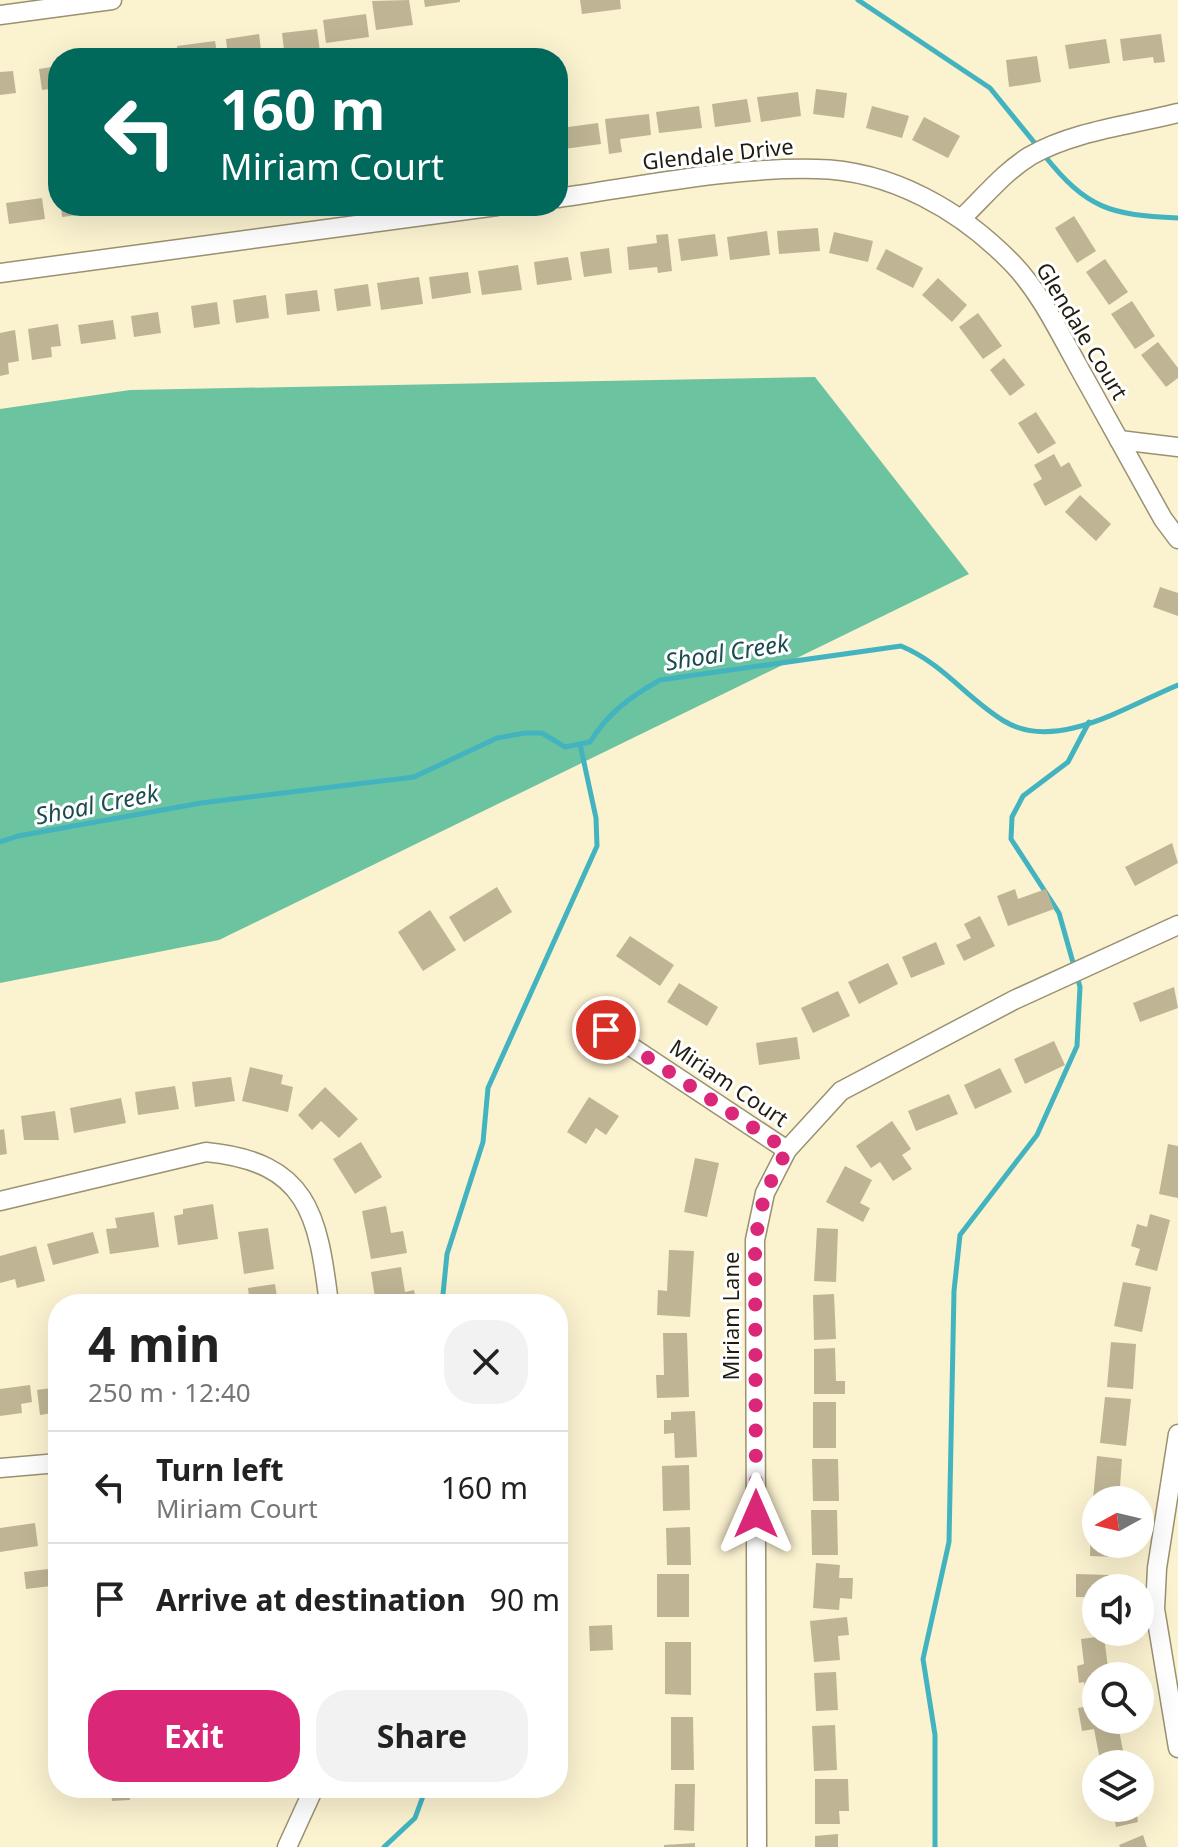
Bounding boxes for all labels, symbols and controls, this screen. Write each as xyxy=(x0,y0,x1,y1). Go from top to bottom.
text: 160 m xyxy=(220,70,385,146)
icon: left xyxy=(88,80,192,184)
street label: Glendale Drive xyxy=(641,130,795,176)
text: Miriam Court xyxy=(220,142,444,191)
street label: Glendale Court xyxy=(1030,256,1136,405)
water label: Shoal Creek xyxy=(663,625,792,678)
water label: Shoal Creek xyxy=(32,775,162,832)
pin xyxy=(572,996,640,1064)
icon: arrive xyxy=(584,1008,628,1052)
street label: Miriam Court xyxy=(664,1031,795,1133)
street label: Miriam Lane xyxy=(715,1252,745,1380)
text: 4 min xyxy=(88,1311,220,1376)
button: close xyxy=(444,1320,528,1404)
text: 250 m · 12:40 xyxy=(88,1374,251,1410)
text: Turn left xyxy=(156,1449,284,1490)
icon: left xyxy=(88,1465,132,1509)
text: 160 m xyxy=(441,1467,528,1508)
position arrow xyxy=(714,1472,798,1556)
north arrow xyxy=(1082,1486,1154,1558)
map controls xyxy=(1082,1486,1154,1822)
text: Miriam Court xyxy=(156,1490,318,1526)
button: sound xyxy=(1082,1574,1154,1646)
icon: arrive xyxy=(88,1577,132,1621)
text: Arrive at destination xyxy=(156,1579,466,1620)
text: 90 m xyxy=(490,1579,560,1620)
button: search xyxy=(1082,1662,1154,1734)
button: Exit xyxy=(88,1690,300,1782)
button: Share xyxy=(316,1690,528,1782)
button: layers xyxy=(1082,1750,1154,1822)

